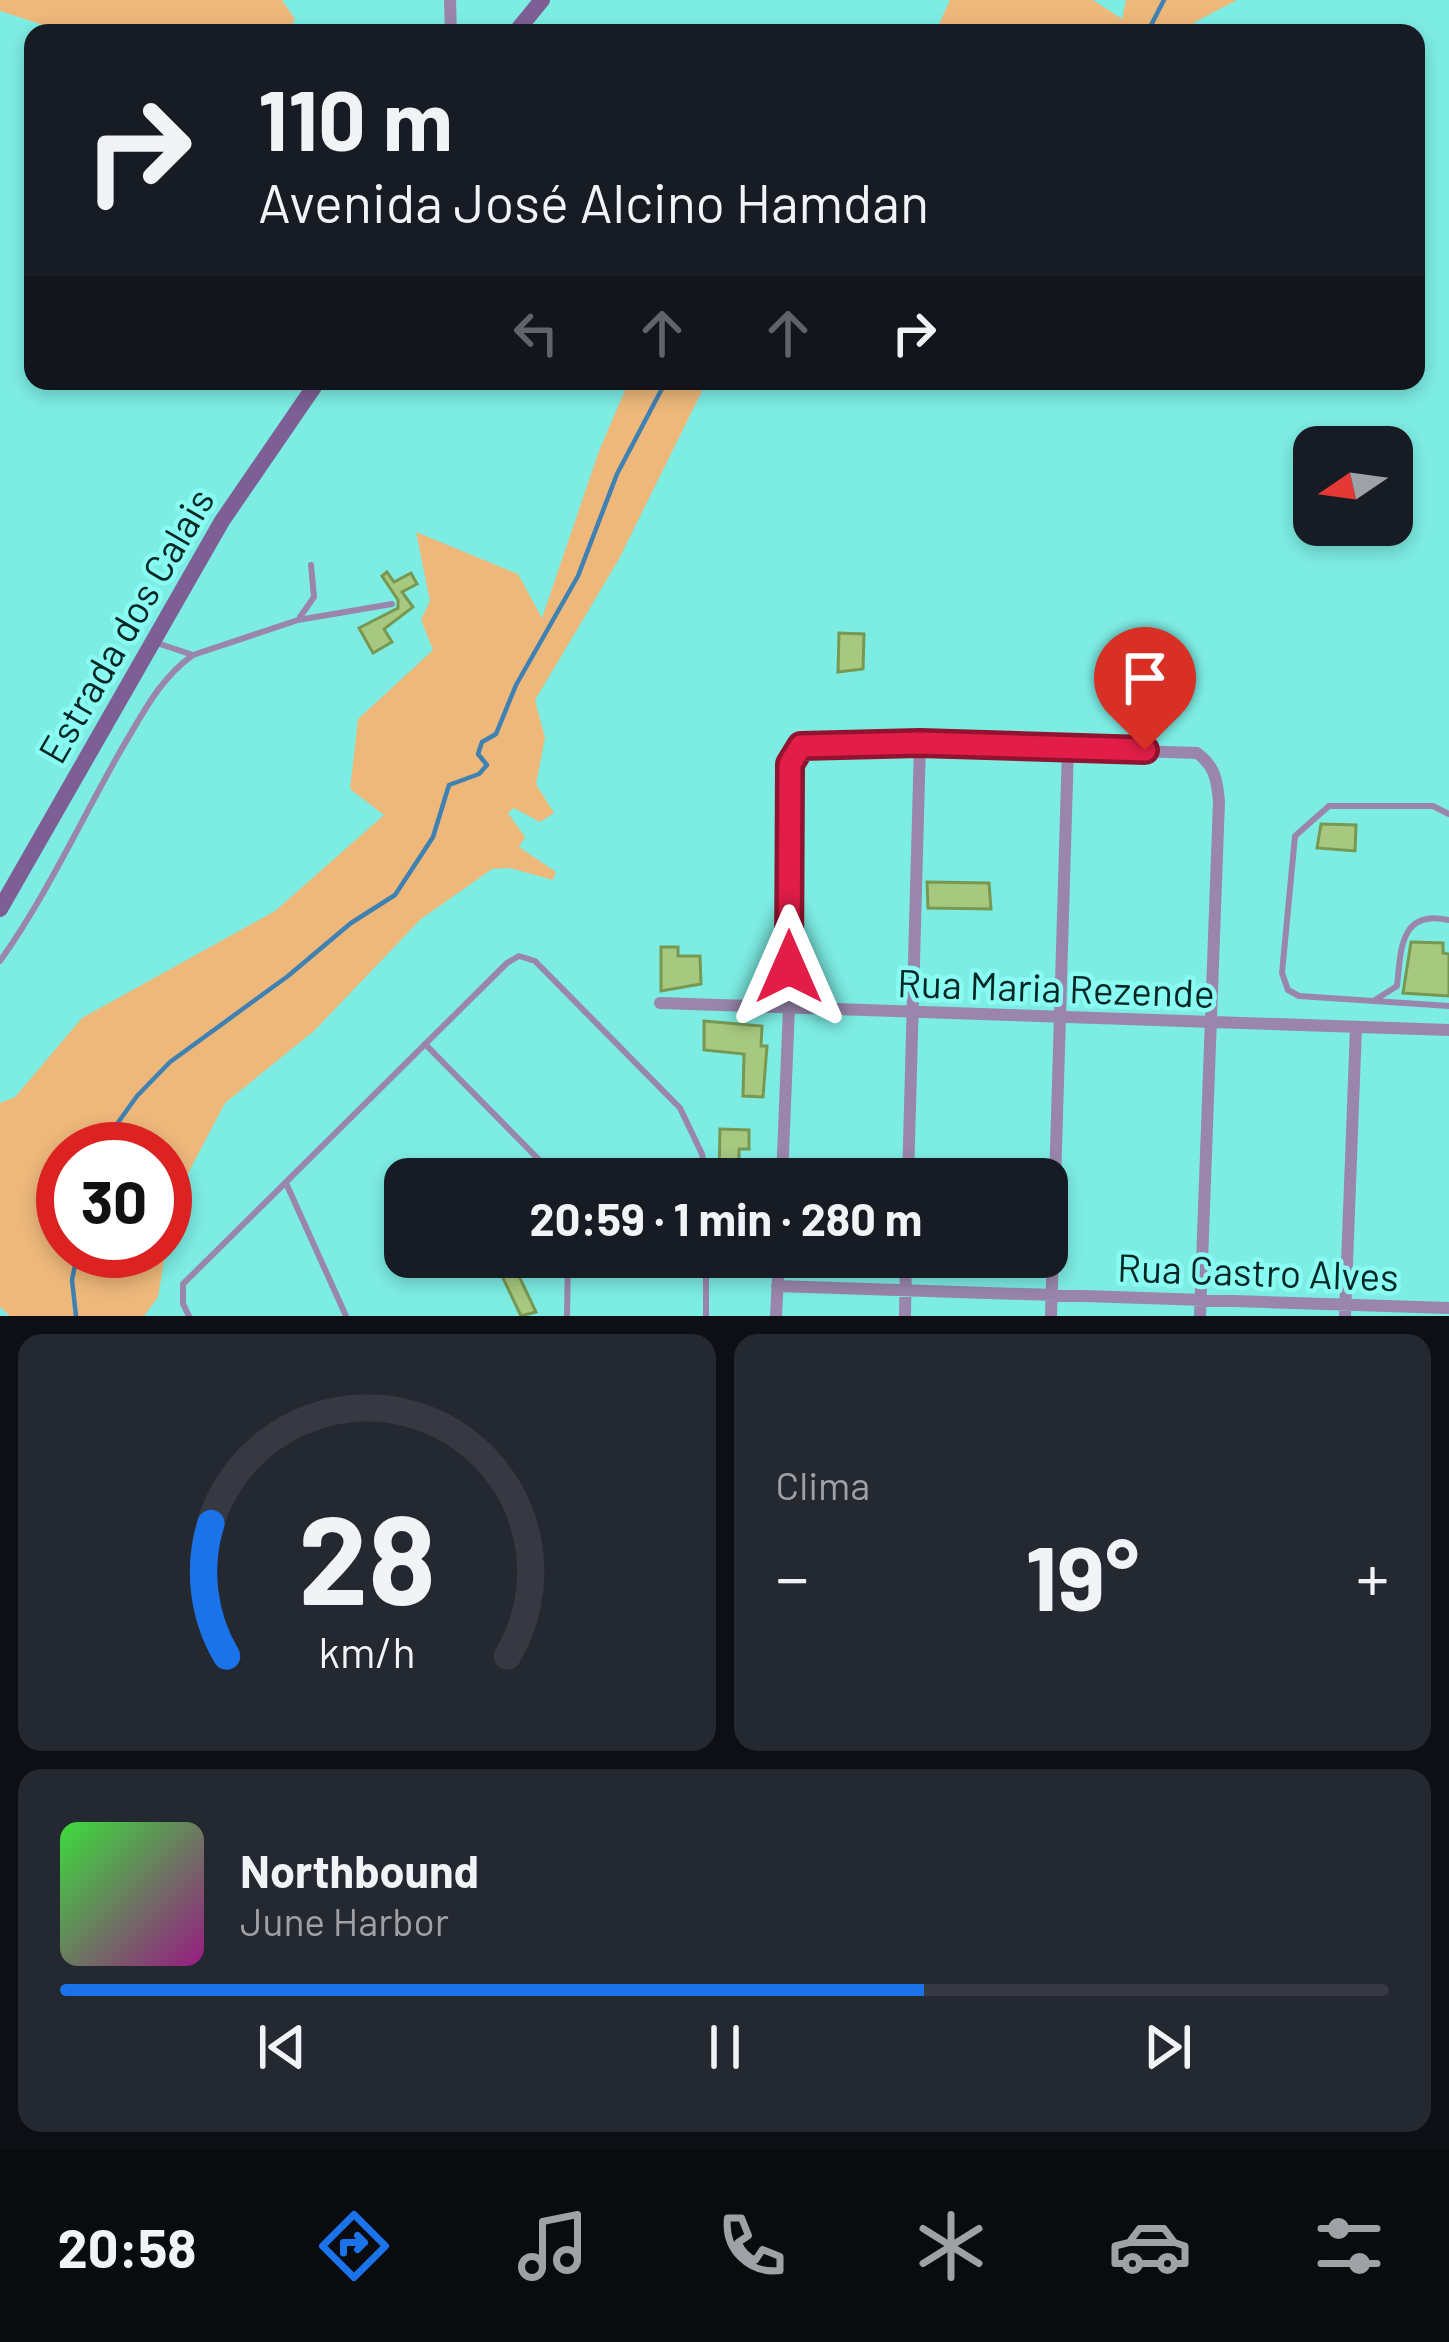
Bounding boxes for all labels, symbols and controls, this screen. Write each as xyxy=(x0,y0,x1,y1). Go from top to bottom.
text: 110 m xyxy=(258,67,453,168)
icon: right xyxy=(60,72,216,228)
text: Avenida José Alcino Hamdan xyxy=(258,169,929,234)
icon: left xyxy=(503,300,569,366)
icon: ahead xyxy=(629,300,695,366)
icon: ahead xyxy=(755,300,821,366)
icon: right xyxy=(881,300,947,366)
north arrow xyxy=(1293,426,1413,546)
map controls xyxy=(1293,426,1413,546)
street label: Estrada dos Calais xyxy=(27,479,223,771)
pin xyxy=(1094,627,1196,750)
icon: arrive xyxy=(1112,645,1178,711)
position arrow xyxy=(726,904,852,1030)
street label: Rua Maria Rezende xyxy=(896,958,1216,1016)
speed limit sign: 30 xyxy=(36,1122,192,1278)
text: 20:59 · 1 min · 280 m xyxy=(530,1191,922,1245)
street label: Rua Castro Alves xyxy=(1117,1243,1399,1299)
text: Clima xyxy=(776,1461,870,1508)
text: 28 xyxy=(298,1480,435,1630)
text: 19° xyxy=(1026,1521,1139,1629)
text: − xyxy=(776,1536,809,1615)
text: + xyxy=(1356,1536,1389,1615)
text: km/h xyxy=(318,1624,415,1676)
text: Northbound xyxy=(240,1843,479,1897)
text: June Harbor xyxy=(240,1897,449,1944)
icon: previous xyxy=(249,2014,315,2080)
icon: pause xyxy=(692,2014,758,2080)
icon: next xyxy=(1135,2014,1201,2080)
icon: directions xyxy=(312,2204,396,2288)
icon: music xyxy=(511,2204,595,2288)
icon: phone xyxy=(710,2204,794,2288)
icon: climate xyxy=(909,2204,993,2288)
icon: car xyxy=(1108,2204,1192,2288)
icon: filters xyxy=(1307,2204,1391,2288)
text: 20:58 xyxy=(58,2214,197,2279)

